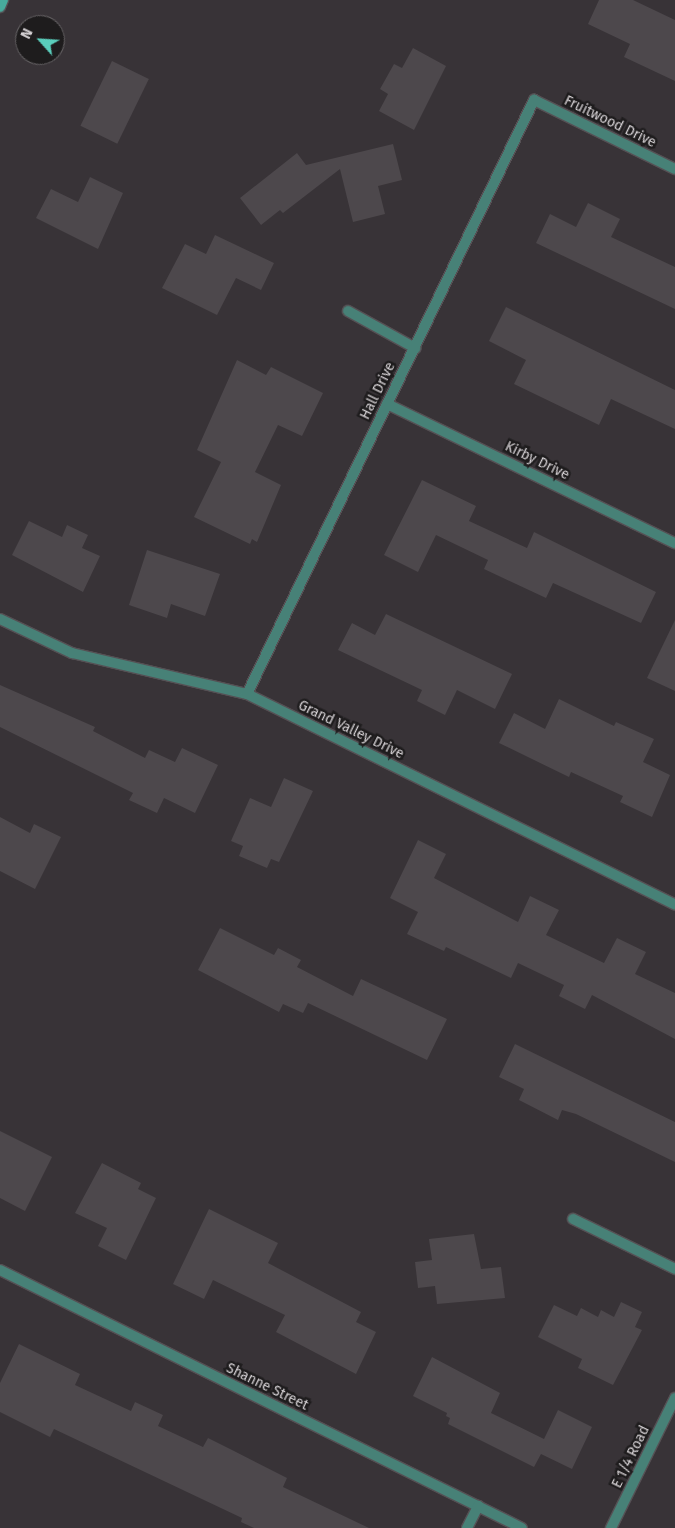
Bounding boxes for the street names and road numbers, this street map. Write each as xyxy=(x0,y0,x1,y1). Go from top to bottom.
street label: Fruitwood Drive xyxy=(561,92,659,152)
street label: Hall Drive xyxy=(357,360,399,422)
street label: Kirby Drive xyxy=(502,438,572,484)
street label: Grand Valley Drive xyxy=(295,697,407,763)
street label: Shanne Street xyxy=(223,1360,311,1414)
street label: E 1/4 Road xyxy=(609,1423,653,1491)

